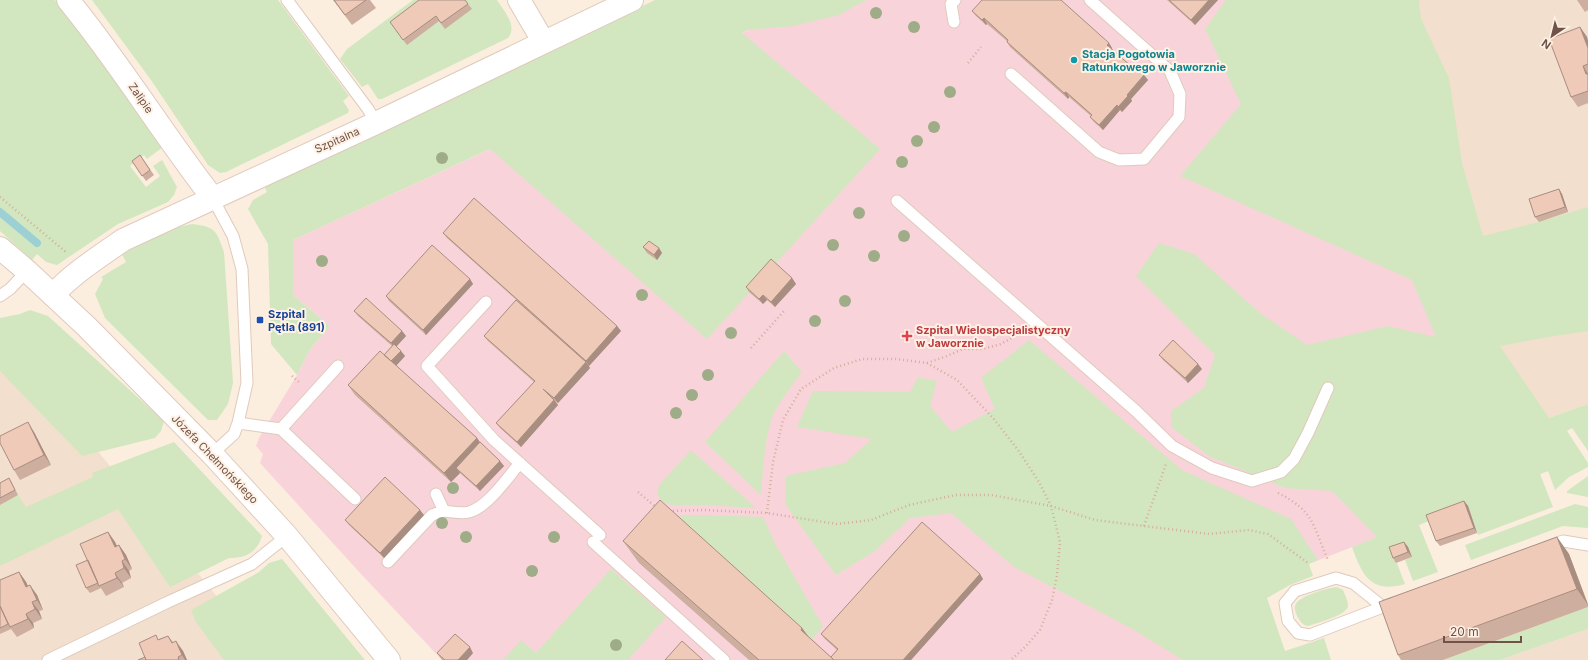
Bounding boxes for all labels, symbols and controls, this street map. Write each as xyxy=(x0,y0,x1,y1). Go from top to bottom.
north arrow xyxy=(1532,16,1572,56)
text: N xyxy=(1539,36,1554,52)
place label: Stacja Pogotowia Ratunkowego w Jaworznie xyxy=(1082,47,1226,74)
marker: Stacja Pogotowia Ratunkowego w Jaworznie xyxy=(1069,55,1079,65)
street label: Zalipie xyxy=(125,80,157,116)
street label: Szpitalna xyxy=(312,124,362,156)
place label: Szpital Pętla (891) xyxy=(268,307,325,334)
marker: Szpital Pętla (891) xyxy=(255,315,265,325)
place label: Szpital Wielospecjalistyczny w Jaworznie xyxy=(916,323,1071,350)
marker: Szpital Wielospecjalistyczny w Jaworznie xyxy=(901,330,913,342)
street label: Józefa Chełmońskiego xyxy=(169,411,262,507)
scale bar xyxy=(1444,618,1521,644)
text: 20 m xyxy=(1450,624,1479,639)

